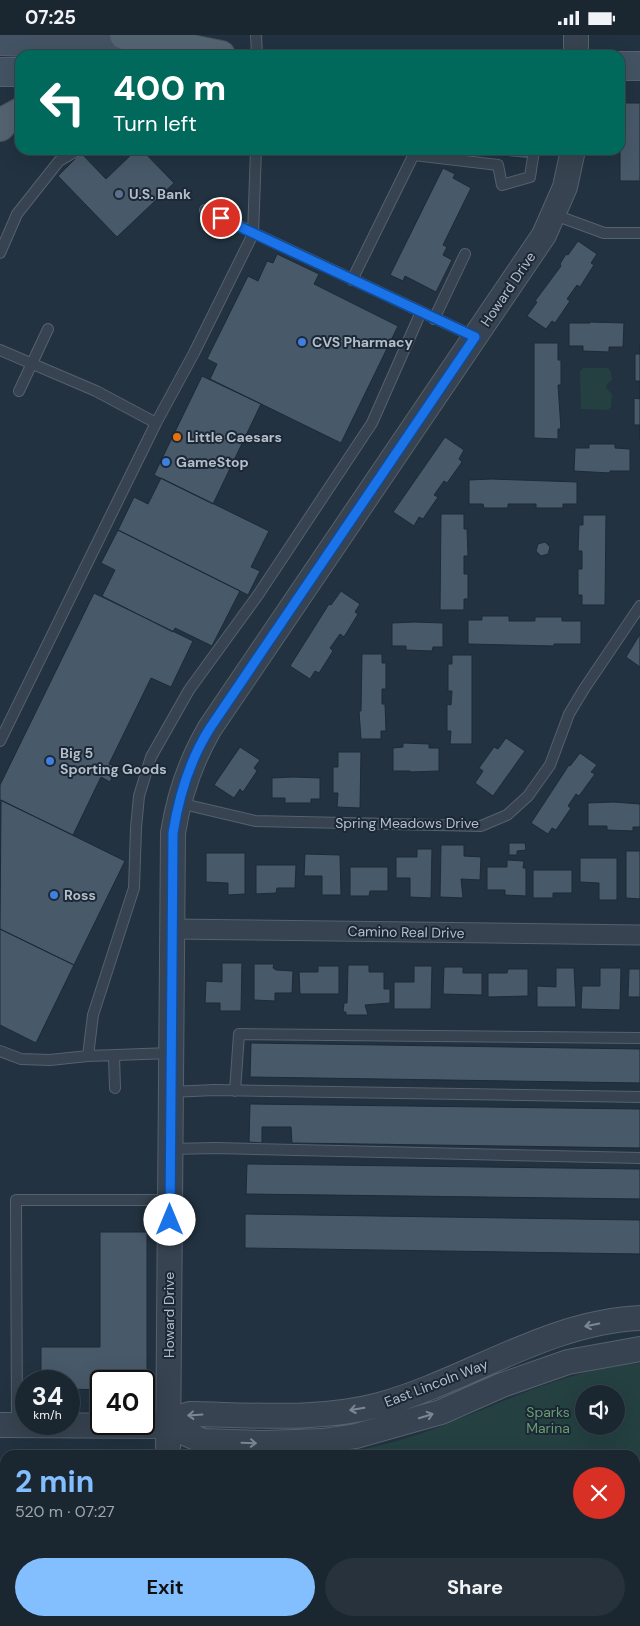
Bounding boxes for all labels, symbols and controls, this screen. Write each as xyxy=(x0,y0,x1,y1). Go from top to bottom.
text: 07:25 xyxy=(25,5,76,30)
text: 400 m xyxy=(113,65,226,111)
icon: left xyxy=(30,70,95,135)
text: Turn left xyxy=(113,109,197,138)
place label: U.S. Bank xyxy=(129,185,191,203)
marker: U.S. Bank xyxy=(113,188,125,200)
pin xyxy=(200,197,242,239)
icon: arrive xyxy=(207,204,235,232)
street label: Howard Drive xyxy=(476,248,540,330)
place label: CVS Pharmacy xyxy=(312,333,414,351)
marker: CVS Pharmacy xyxy=(296,336,308,348)
place label: Little Caesars xyxy=(187,428,282,446)
marker: Little Caesars xyxy=(171,431,183,443)
place label: GameStop xyxy=(176,453,249,471)
marker: GameStop xyxy=(160,456,172,468)
place label: Big 5 Sporting Goods xyxy=(60,744,167,778)
marker: Big 5 Sporting Goods xyxy=(44,755,56,767)
street label: Spring Meadows Drive xyxy=(335,814,479,832)
place label: Ross xyxy=(64,886,96,904)
marker: Ross xyxy=(48,889,60,901)
street label: Camino Real Drive xyxy=(347,922,465,942)
position arrow xyxy=(143,1193,195,1245)
street label: Howard Drive xyxy=(160,1272,178,1358)
one-way arrow xyxy=(584,1321,600,1330)
street label: East Lincoln Way xyxy=(382,1355,491,1411)
speed limit sign: 40 xyxy=(90,1370,155,1435)
text: 34 xyxy=(32,1380,63,1413)
map controls xyxy=(575,1385,625,1435)
button: sound xyxy=(575,1385,625,1435)
park label: Sparks Marina xyxy=(526,1403,570,1437)
one-way arrow xyxy=(349,1404,365,1414)
text: km/h xyxy=(33,1407,62,1423)
one-way arrow xyxy=(187,1410,203,1419)
one-way arrow xyxy=(417,1411,433,1421)
one-way arrow xyxy=(241,1438,257,1447)
text: 2 min xyxy=(15,1462,94,1501)
button: close xyxy=(573,1467,625,1519)
text: 520 m · 07:27 xyxy=(15,1501,115,1522)
button: Exit xyxy=(15,1558,315,1616)
button: Share xyxy=(325,1558,625,1616)

